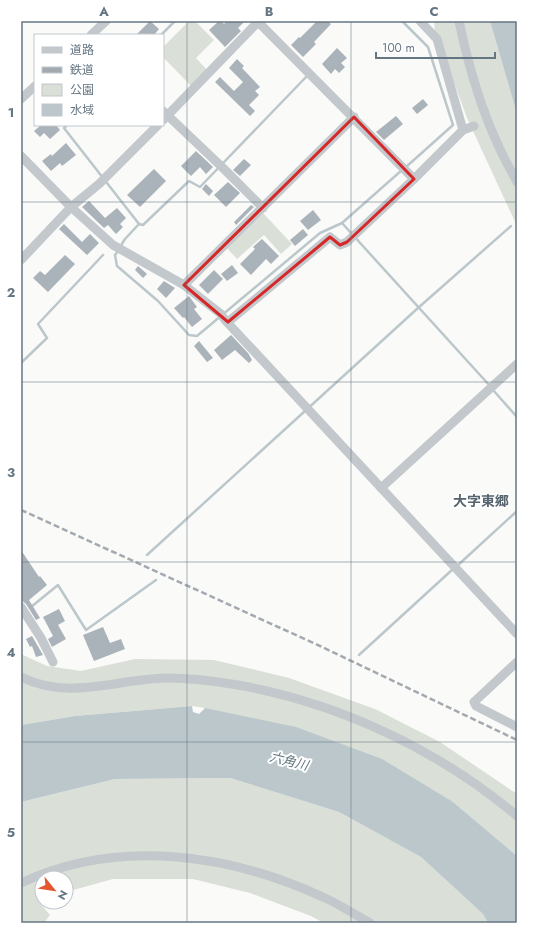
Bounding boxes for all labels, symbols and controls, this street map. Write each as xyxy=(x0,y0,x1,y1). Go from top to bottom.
text: A xyxy=(98,2,109,21)
text: B xyxy=(265,2,274,21)
text: C xyxy=(429,2,439,21)
legend xyxy=(34,34,164,126)
scale bar xyxy=(376,34,495,60)
text: 100 m xyxy=(382,39,415,57)
text: 道路 xyxy=(70,41,94,59)
text: 鉄道 xyxy=(70,61,94,79)
text: 公園 xyxy=(70,81,94,99)
text: 水域 xyxy=(70,101,94,119)
text: 1 xyxy=(8,103,14,122)
text: 2 xyxy=(7,283,15,302)
text: 3 xyxy=(7,463,15,482)
district label: 大字東郷 xyxy=(453,491,509,511)
text: 4 xyxy=(6,643,16,662)
water label: 六角川 xyxy=(268,747,312,775)
text: 5 xyxy=(7,823,15,842)
north arrow xyxy=(34,870,74,910)
text: N xyxy=(54,887,72,903)

